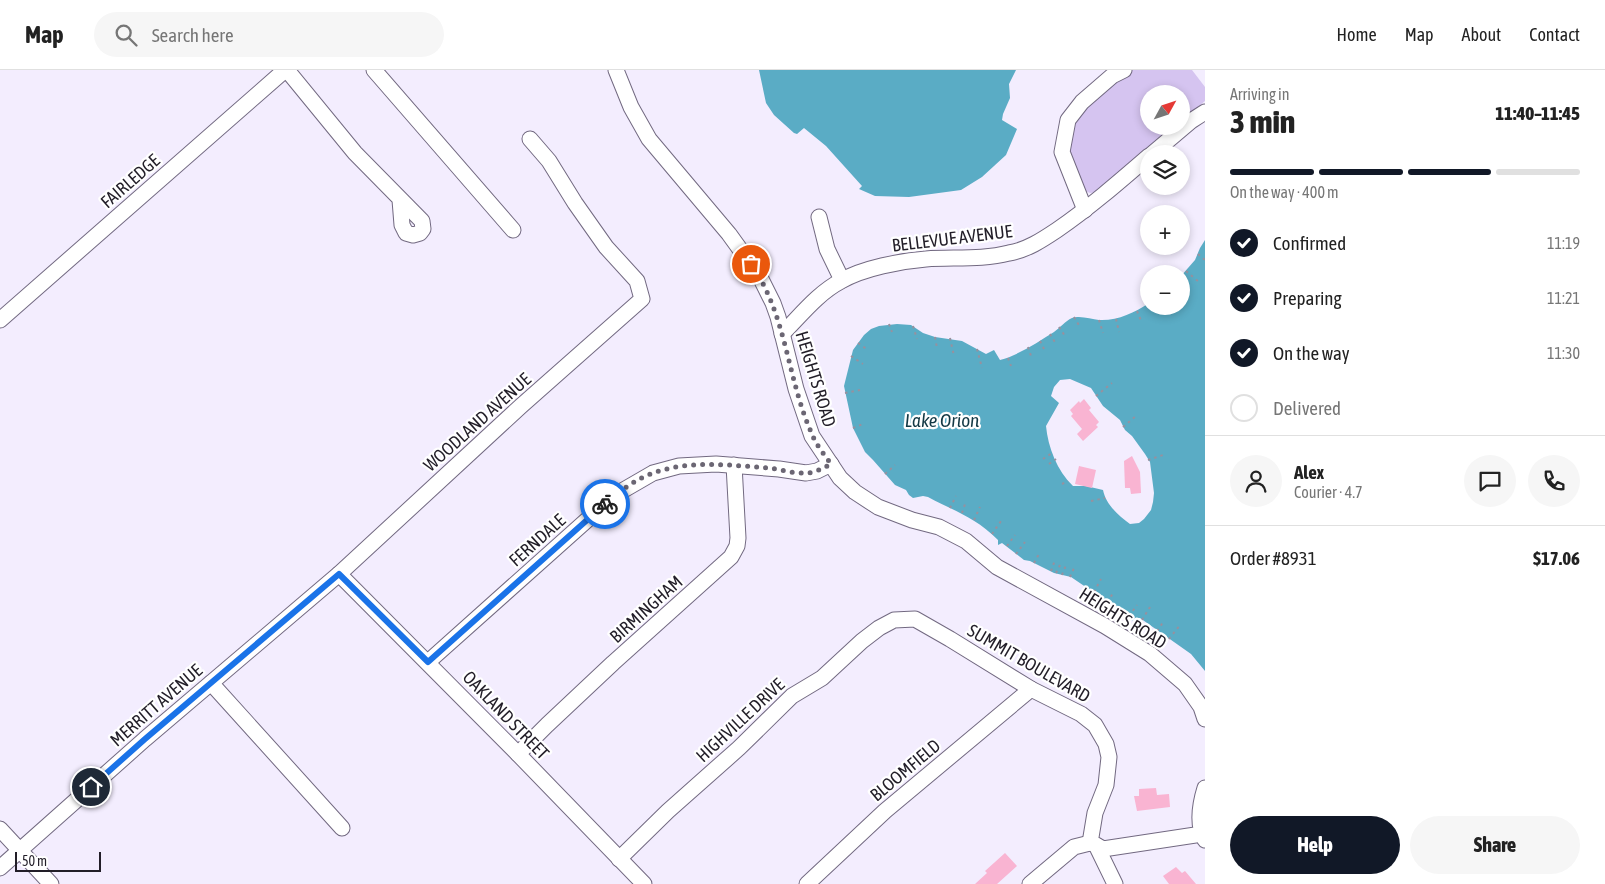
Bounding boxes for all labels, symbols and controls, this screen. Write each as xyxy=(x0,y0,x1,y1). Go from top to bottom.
search box xyxy=(94,12,444,57)
text: Map xyxy=(25,21,64,48)
icon: search xyxy=(112,21,140,49)
text: Search here xyxy=(152,24,234,46)
text: Home xyxy=(1337,24,1377,45)
text: Map xyxy=(1405,24,1434,45)
text: About xyxy=(1462,24,1501,45)
text: Contact xyxy=(1529,24,1580,45)
north arrow xyxy=(1140,85,1190,135)
map controls xyxy=(1140,85,1190,315)
text: Arriving in xyxy=(1230,85,1290,103)
text: 11:40–11:45 xyxy=(1495,102,1580,124)
text: 3 min xyxy=(1230,103,1295,140)
button: layers xyxy=(1140,145,1190,195)
street label: FAIRLEDGE xyxy=(96,149,164,212)
text: On the way · 400 m xyxy=(1230,183,1339,201)
button: + xyxy=(1140,205,1190,255)
street label: BELLEVUE AVENUE xyxy=(891,220,1014,256)
icon: check xyxy=(1230,229,1258,257)
text: Confirmed xyxy=(1273,232,1346,254)
text: 11:19 xyxy=(1547,234,1580,252)
pin xyxy=(730,243,772,285)
icon: bag xyxy=(737,250,765,278)
button: − xyxy=(1140,265,1190,315)
icon: check xyxy=(1230,284,1258,312)
text: Preparing xyxy=(1273,287,1342,309)
text: 11:21 xyxy=(1547,289,1580,307)
street label: HEIGHTS ROAD xyxy=(792,329,840,429)
icon: check xyxy=(1230,339,1258,367)
text: On the way xyxy=(1273,342,1350,364)
text: 11:30 xyxy=(1547,344,1580,362)
street label: WOODLAND AVENUE xyxy=(419,368,535,476)
text: Delivered xyxy=(1273,397,1341,419)
water label: Lake Orion xyxy=(905,409,979,431)
button: person xyxy=(1230,455,1282,507)
button: chat xyxy=(1464,455,1516,507)
button: phone xyxy=(1528,455,1580,507)
text: Alex xyxy=(1294,461,1324,483)
courier xyxy=(580,479,630,529)
text: Courier · 4.7 xyxy=(1294,483,1363,501)
icon: bike xyxy=(591,490,619,518)
street label: FERNDALE xyxy=(505,509,570,571)
text: Order #8931 xyxy=(1230,547,1317,569)
text: $17.06 xyxy=(1533,547,1580,569)
street label: BIRMINGHAM xyxy=(605,571,687,647)
street label: HEIGHTS ROAD xyxy=(1076,583,1170,653)
street label: SUMMIT BOULEVARD xyxy=(964,619,1094,707)
street label: MERRITT AVENUE xyxy=(106,659,206,750)
street label: OAKLAND STREET xyxy=(459,666,553,764)
street label: HIGHVILLE DRIVE xyxy=(692,674,789,766)
street label: BLOOMFIELD xyxy=(866,735,944,805)
pin xyxy=(70,766,112,808)
icon: home xyxy=(77,773,105,801)
button: Help xyxy=(1230,816,1400,874)
button: Share xyxy=(1410,816,1580,874)
scale bar xyxy=(15,849,101,872)
text: 50 m xyxy=(22,853,47,869)

